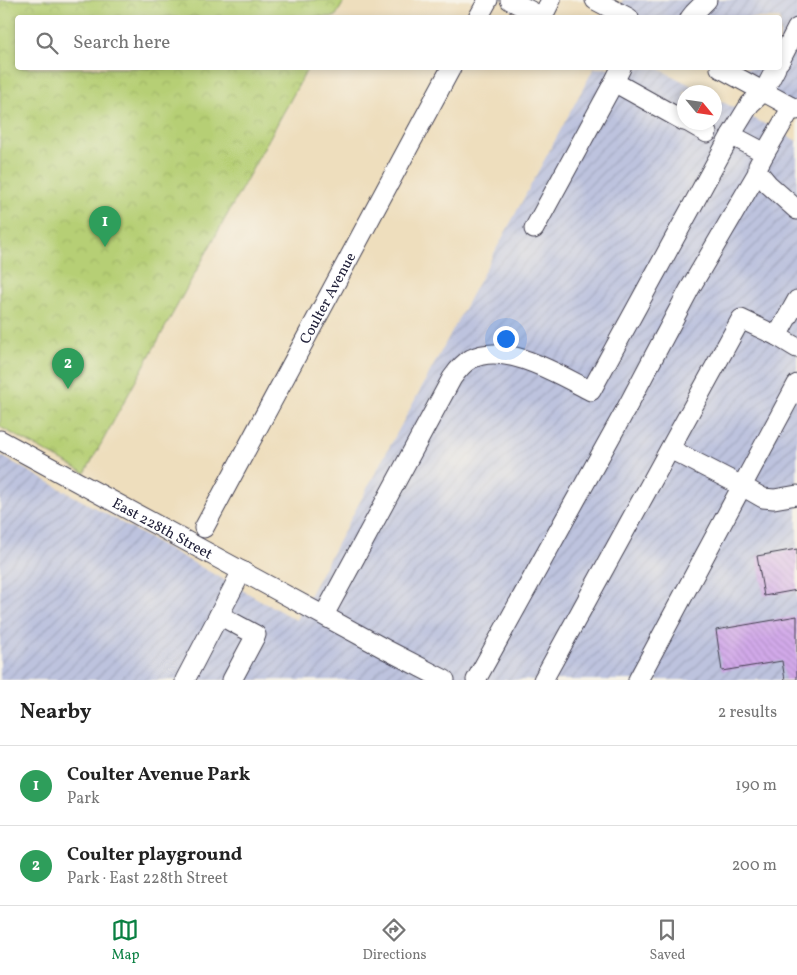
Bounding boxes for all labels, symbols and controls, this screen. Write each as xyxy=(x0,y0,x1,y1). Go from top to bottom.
search box xyxy=(15,15,782,70)
icon: search xyxy=(33,29,61,57)
text: Search here xyxy=(73,30,170,56)
north arrow xyxy=(677,85,722,130)
pin: 1 xyxy=(89,206,121,247)
street label: Coulter Avenue xyxy=(296,249,362,348)
your location xyxy=(493,326,519,352)
pin: 2 xyxy=(52,348,84,389)
street label: East 228th Street xyxy=(108,494,216,565)
text: Nearby xyxy=(20,698,91,727)
text: 2 results xyxy=(718,702,777,724)
text: Coulter Avenue Park xyxy=(67,762,250,788)
text: 1 xyxy=(33,775,39,797)
text: 190 m xyxy=(735,775,777,797)
text: Park xyxy=(67,788,100,810)
text: Coulter playground xyxy=(67,842,242,868)
text: 2 xyxy=(32,855,40,877)
text: 200 m xyxy=(732,855,777,877)
text: Park · East 228th Street xyxy=(67,868,228,890)
tab: Map xyxy=(111,916,139,965)
tab: Directions xyxy=(362,916,427,965)
tab: Saved xyxy=(649,916,686,965)

